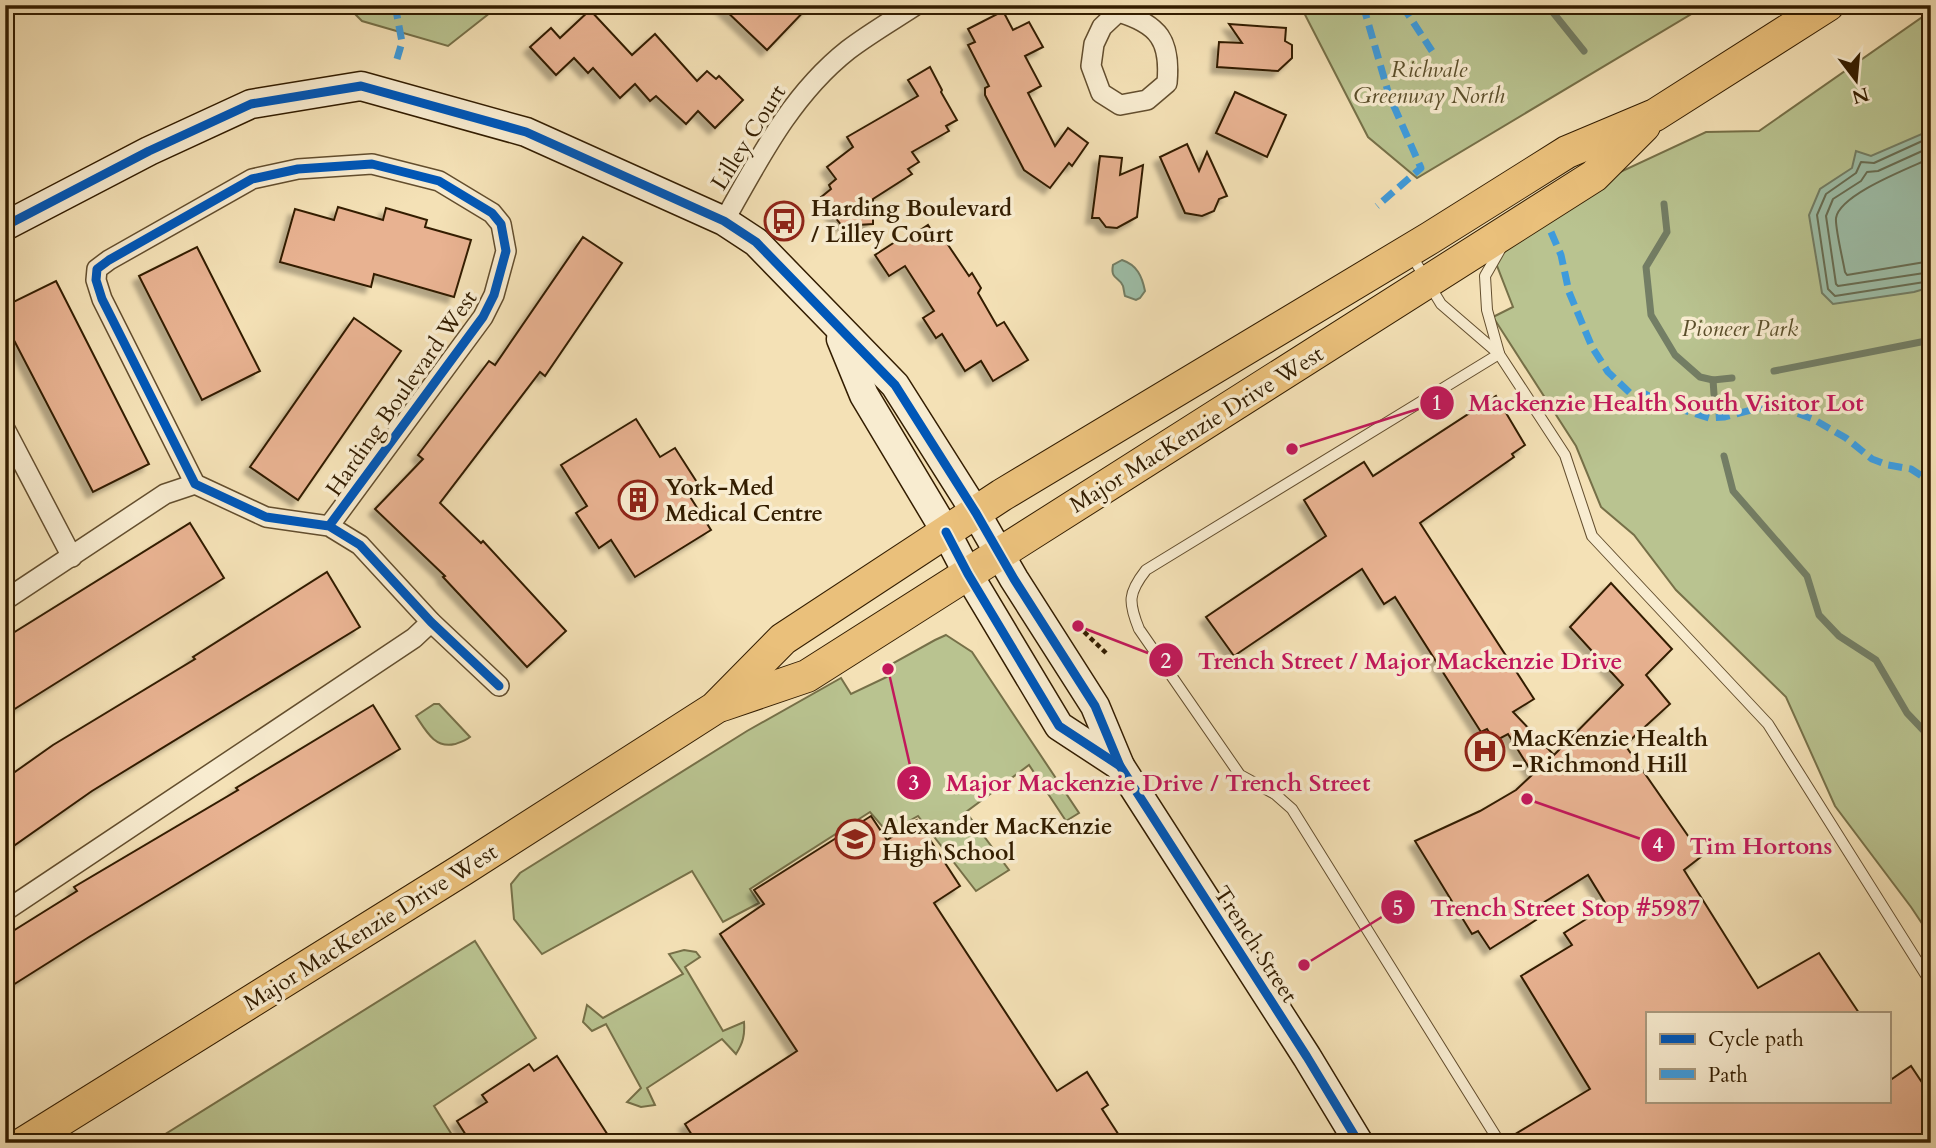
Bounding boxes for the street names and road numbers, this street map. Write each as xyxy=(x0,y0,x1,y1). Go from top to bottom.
street label: Lilley Court xyxy=(704,79,793,196)
street label: Harding Boulevard West xyxy=(319,284,484,502)
street label: Major MacKenzie Drive West xyxy=(1063,338,1329,520)
street label: Major MacKenzie Drive West xyxy=(237,836,503,1018)
street label: Trench Street xyxy=(1206,880,1305,1009)

